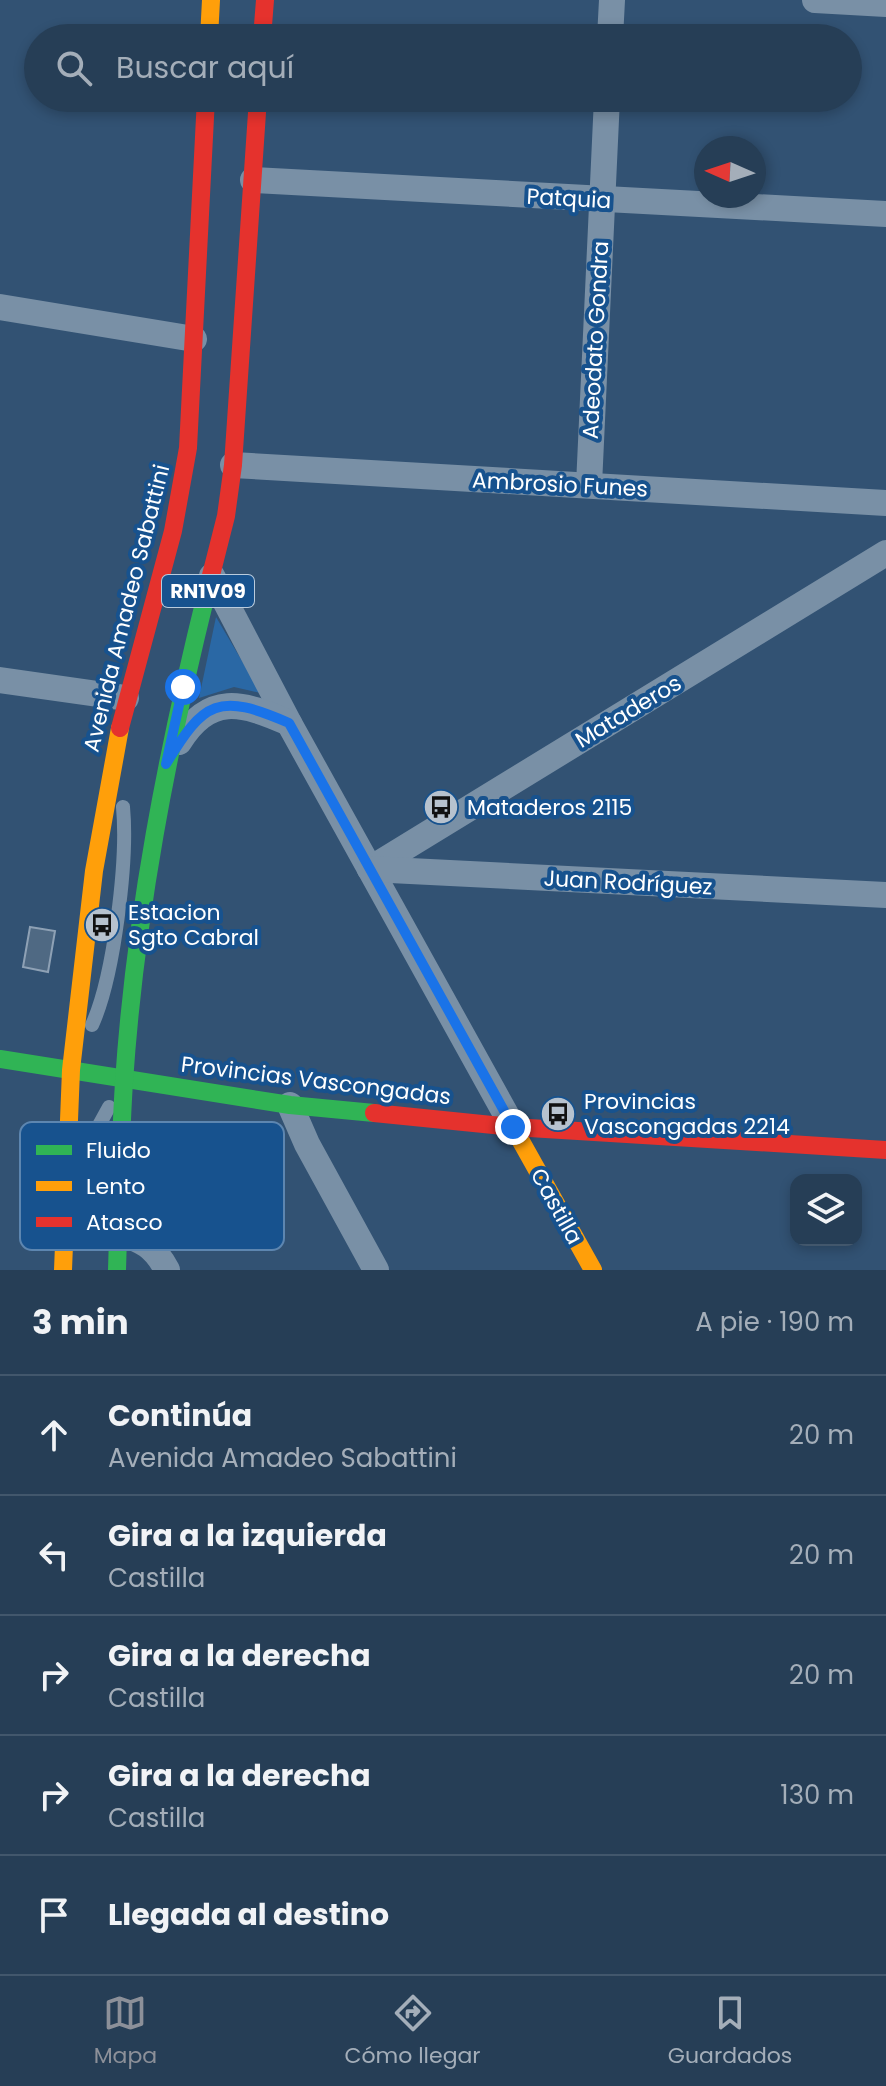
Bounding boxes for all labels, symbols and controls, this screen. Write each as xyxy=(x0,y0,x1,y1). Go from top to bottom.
search box xyxy=(24,24,862,112)
icon: search xyxy=(52,46,96,90)
text: Buscar aquí xyxy=(116,46,294,89)
north arrow xyxy=(694,136,766,208)
street label: Patquia xyxy=(526,181,612,216)
street label: Adeodato Gondra xyxy=(575,240,616,440)
street label: Avenida Amadeo Sabattini xyxy=(76,461,177,755)
street label: Ambrosio Funes xyxy=(471,464,649,505)
road number: RN1V09 xyxy=(162,575,254,607)
street label: Mataderos xyxy=(569,668,687,755)
route start xyxy=(165,669,201,705)
bus stop icon: Mataderos 2115 xyxy=(422,788,460,826)
place label: Mataderos 2115 xyxy=(467,792,632,823)
street label: Juan Rodríguez xyxy=(543,863,713,902)
place label: Estacion Sgto Cabral xyxy=(128,897,259,953)
bus stop icon: Estacion Sgto Cabral xyxy=(83,906,121,944)
street label: Provincias Vascongadas xyxy=(179,1049,453,1112)
place label: Provincias Vascongadas 2214 xyxy=(584,1086,790,1142)
bus stop icon: Provincias Vascongadas 2214 xyxy=(539,1095,577,1133)
route end xyxy=(495,1109,531,1145)
legend xyxy=(20,1122,284,1250)
text: Fluido xyxy=(86,1135,151,1166)
street label: Castilla xyxy=(523,1163,590,1250)
text: Lento xyxy=(86,1171,145,1202)
map controls xyxy=(790,1174,862,1246)
button: layers xyxy=(790,1174,862,1246)
text: Atasco xyxy=(86,1207,163,1238)
text: 3 min xyxy=(32,1298,129,1346)
text: A pie · 190 m xyxy=(695,1304,854,1340)
text: Continúa xyxy=(108,1394,252,1437)
icon: ahead xyxy=(32,1413,76,1457)
text: 20 m xyxy=(789,1417,854,1453)
text: Avenida Amadeo Sabattini xyxy=(108,1440,457,1476)
text: Gira a la izquierda xyxy=(108,1514,387,1557)
icon: left xyxy=(32,1533,76,1577)
text: 20 m xyxy=(789,1537,854,1573)
text: Castilla xyxy=(108,1560,205,1596)
text: Gira a la derecha xyxy=(108,1634,371,1677)
icon: right xyxy=(32,1653,76,1697)
text: 20 m xyxy=(789,1657,854,1693)
text: Castilla xyxy=(108,1680,205,1716)
text: Gira a la derecha xyxy=(108,1754,371,1797)
icon: right xyxy=(32,1773,76,1817)
text: 130 m xyxy=(780,1777,854,1813)
text: Castilla xyxy=(108,1800,205,1836)
icon: arrive xyxy=(32,1893,76,1937)
text: Llegada al destino xyxy=(108,1893,389,1936)
tab: Mapa xyxy=(94,1991,157,2072)
tab: Cómo llegar xyxy=(344,1991,481,2072)
tab: Guardados xyxy=(668,1991,792,2072)

